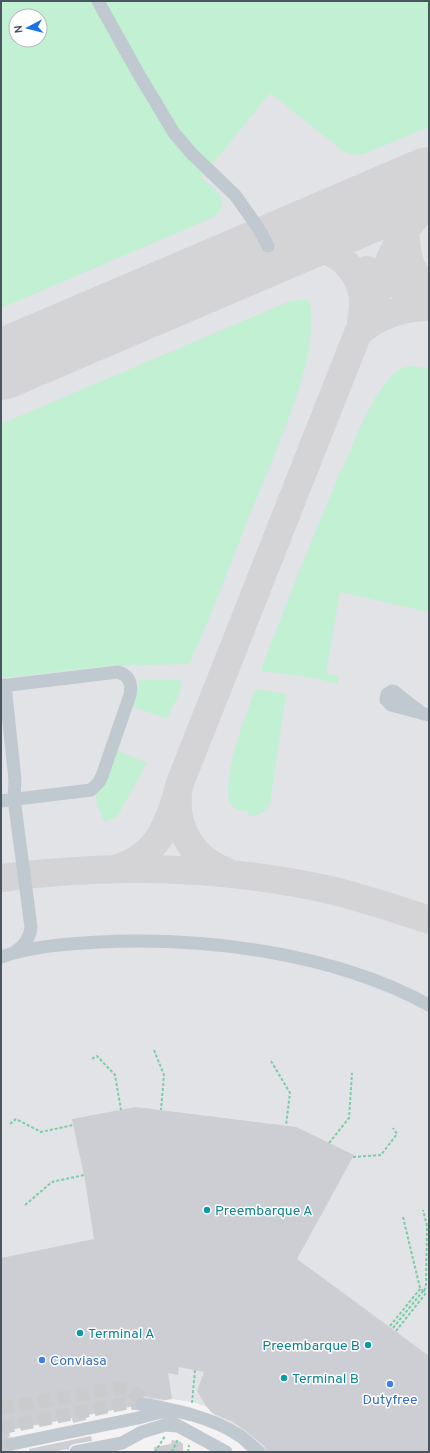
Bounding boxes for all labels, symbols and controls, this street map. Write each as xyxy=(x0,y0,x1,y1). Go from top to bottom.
north arrow xyxy=(8,8,48,48)
text: N xyxy=(12,24,26,34)
place label: Preembarque A xyxy=(215,1203,312,1220)
marker: Preembarque A xyxy=(202,1205,212,1215)
place label: Terminal A xyxy=(88,1326,155,1343)
marker: Terminal A xyxy=(75,1328,85,1338)
place label: Preembarque B xyxy=(262,1338,360,1355)
marker: Preembarque B xyxy=(363,1340,373,1350)
place label: Conviasa xyxy=(50,1353,107,1370)
marker: Conviasa xyxy=(37,1355,47,1365)
place label: Terminal B xyxy=(292,1371,359,1388)
marker: Terminal B xyxy=(279,1373,289,1383)
marker: Dutyfree xyxy=(385,1379,395,1389)
place label: Dutyfree xyxy=(363,1392,417,1409)

